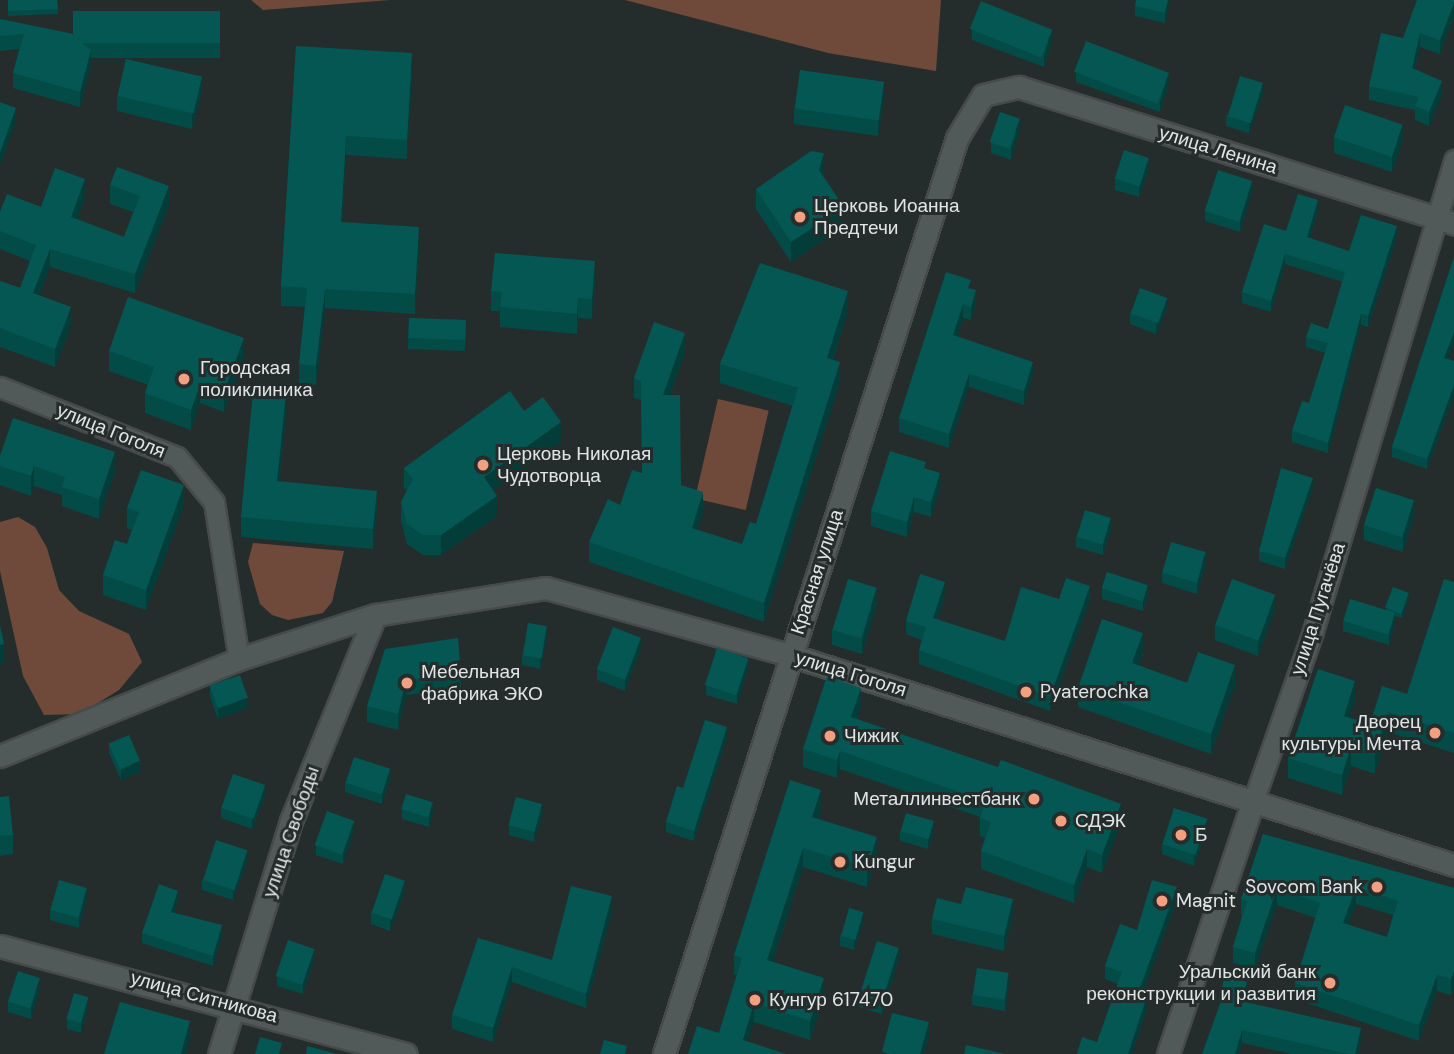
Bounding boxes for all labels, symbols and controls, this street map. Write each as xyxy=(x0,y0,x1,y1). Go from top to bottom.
street label: улица Ленина xyxy=(1156,121,1280,179)
place label: Церковь Иоанна Предтечи xyxy=(814,195,960,239)
marker: Церковь Иоанна Предтечи xyxy=(792,209,808,225)
place label: Городская поликлиника xyxy=(200,357,313,401)
marker: Городская поликлиника xyxy=(174,369,194,389)
street label: улица Гоголя xyxy=(53,399,169,463)
place label: Церковь Николая Чудотворца xyxy=(497,443,651,487)
marker: Церковь Николая Чудотворца xyxy=(475,457,491,473)
street label: Красная улица xyxy=(786,506,848,638)
street label: улица Пугачёва xyxy=(1286,540,1350,678)
street label: улица Гоголя xyxy=(793,646,909,702)
place label: Мебельная фабрика ЭКО xyxy=(421,661,543,705)
marker: Мебельная фабрика ЭКО xyxy=(399,675,415,691)
place label: Pyaterochka xyxy=(1040,681,1149,703)
marker: Pyaterochka xyxy=(1018,684,1034,700)
place label: Дворец культуры Мечта xyxy=(1281,711,1421,755)
place label: Чижик xyxy=(844,725,899,747)
marker: Дворец культуры Мечта xyxy=(1427,725,1443,741)
marker: Чижик xyxy=(822,728,838,744)
street label: улица Свободы xyxy=(258,763,324,901)
place label: Металлинвестбанк xyxy=(853,788,1020,810)
marker: Металлинвестбанк xyxy=(1026,791,1042,807)
place label: СДЭК xyxy=(1075,810,1126,832)
marker: СДЭК xyxy=(1053,813,1069,829)
place label: Б xyxy=(1195,824,1207,846)
marker: Б xyxy=(1173,827,1189,843)
place label: Kungur xyxy=(854,851,915,873)
marker: Kungur xyxy=(832,854,848,870)
place label: Sovcom Bank xyxy=(1245,876,1363,898)
marker: Sovcom Bank xyxy=(1369,879,1385,895)
place label: Magnit xyxy=(1176,890,1236,912)
marker: Magnit xyxy=(1154,893,1170,909)
place label: Уральский банк реконструкции и развития xyxy=(1086,961,1316,1005)
street label: улица Ситникова xyxy=(128,966,280,1028)
marker: Уральский банк реконструкции и развития xyxy=(1322,975,1338,991)
place label: Кунгур 617470 xyxy=(769,989,893,1011)
marker: Кунгур 617470 xyxy=(747,992,763,1008)

